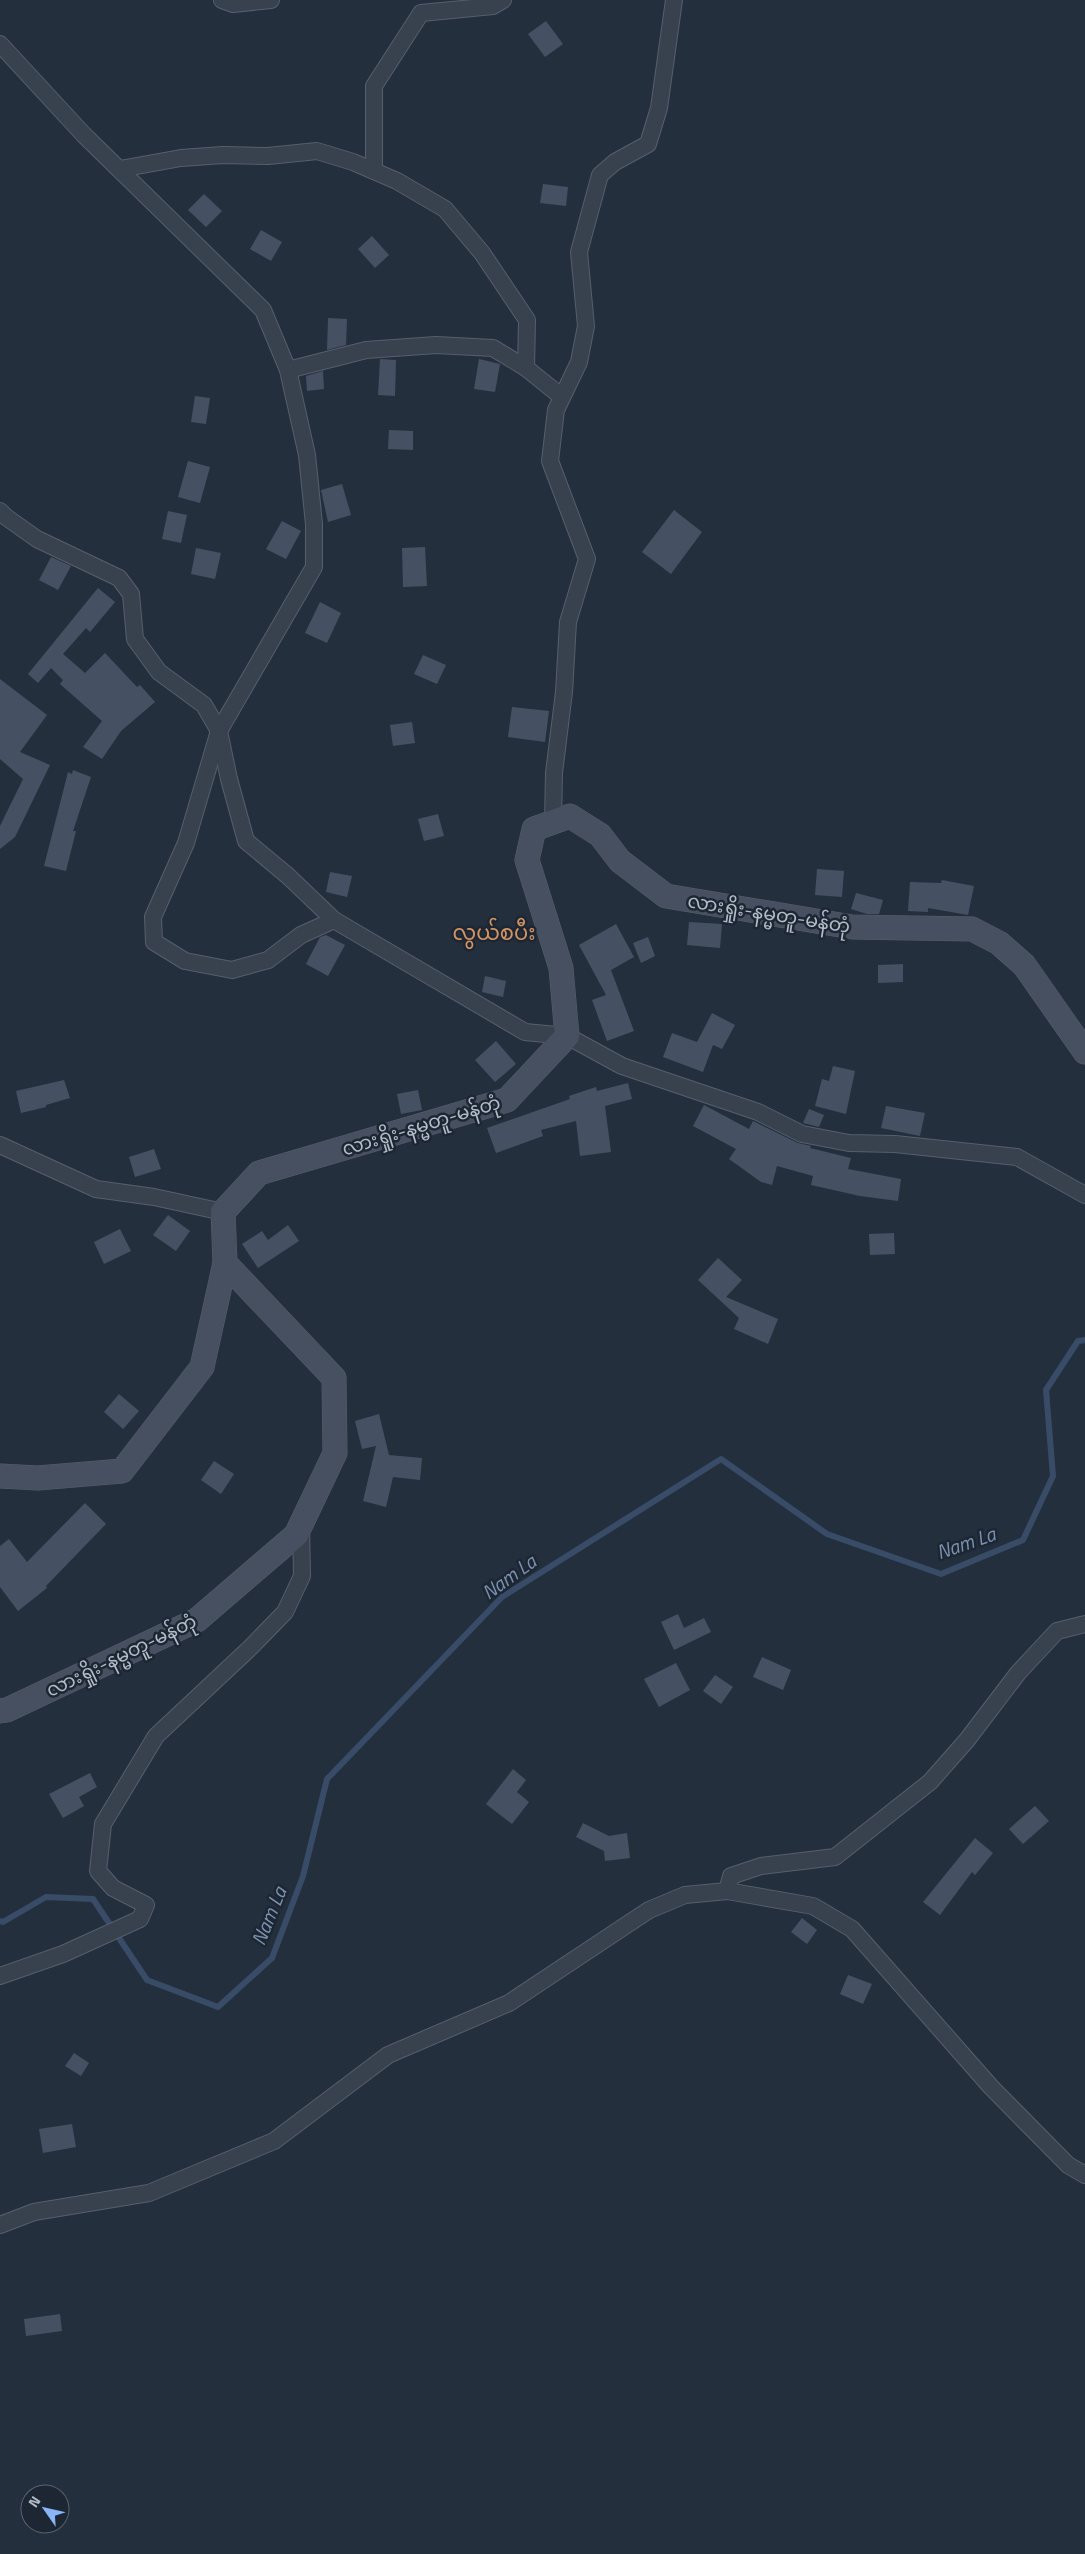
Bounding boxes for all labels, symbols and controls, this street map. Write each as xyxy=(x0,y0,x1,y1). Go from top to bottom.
street label: လားရှိုး-နမ္မတူ-မန်တုံ xyxy=(685,885,852,943)
district label: လွယ်စပီး xyxy=(453,916,535,949)
street label: လားရှိုး-နမ္မတူ-မန်တုံ xyxy=(338,1087,504,1165)
water label: Nam La xyxy=(932,1518,1001,1567)
water label: Nam La xyxy=(475,1546,543,1607)
street label: လားရှိုး-နမ္မတူ-မန်တုံ xyxy=(41,1606,202,1706)
water label: Nam La xyxy=(243,1881,295,1950)
north arrow xyxy=(20,2484,70,2534)
text: N xyxy=(22,2492,45,2511)

